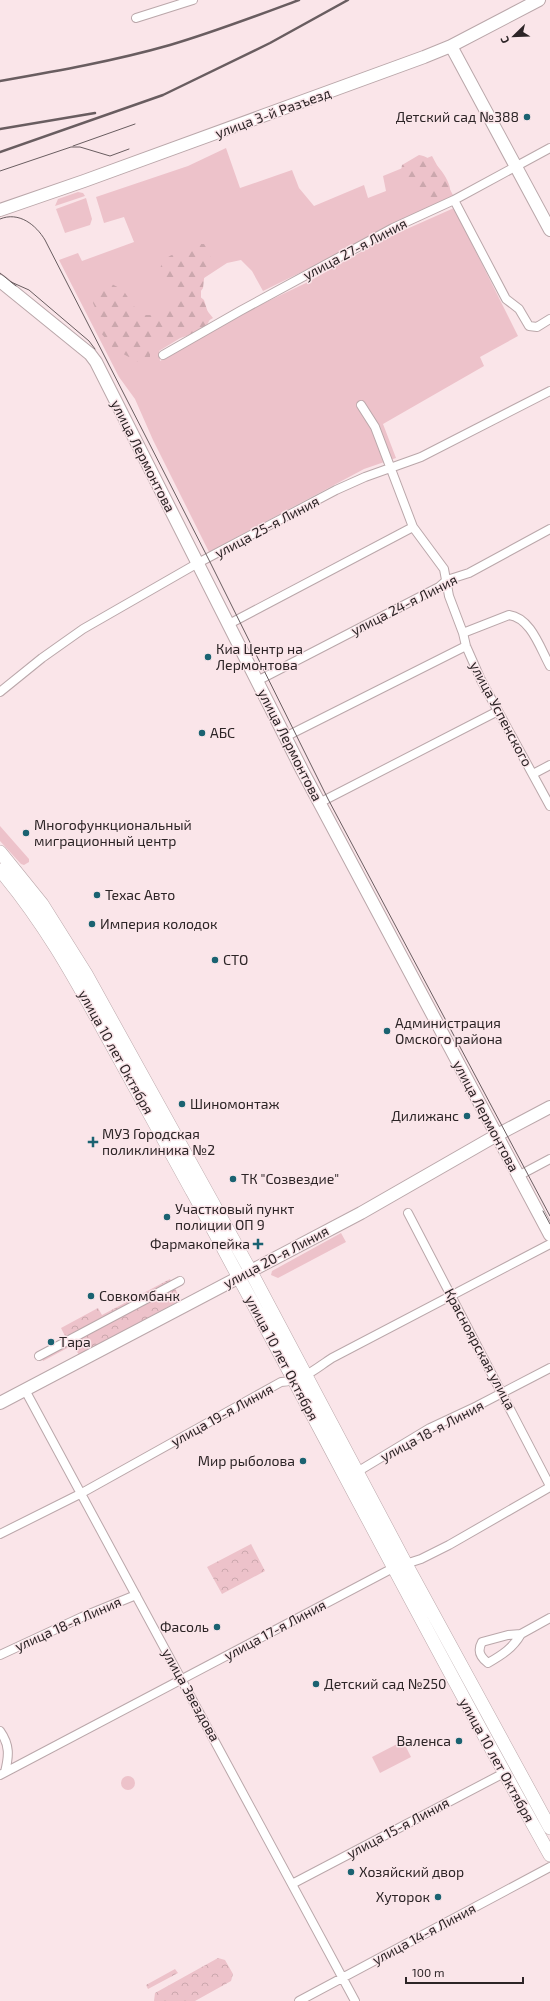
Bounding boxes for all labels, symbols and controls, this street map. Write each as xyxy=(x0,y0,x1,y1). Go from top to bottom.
north arrow xyxy=(494,16,534,56)
text: С xyxy=(497,34,512,46)
street label: улица 3-й Разъезд xyxy=(213,84,333,141)
place label: Детский сад №388 xyxy=(396,108,519,125)
marker: Детский сад №388 xyxy=(522,112,532,122)
street label: улица 27-я Линия xyxy=(300,214,410,283)
street label: улица Лермонтова xyxy=(108,397,179,515)
street label: улица 25-я Линия xyxy=(212,492,322,561)
street label: улица 24-я Линия xyxy=(348,570,460,639)
place label: Киа Центр на Лермонтова xyxy=(216,640,303,673)
marker: Киа Центр на Лермонтова xyxy=(203,652,213,662)
street label: улица Успенского xyxy=(467,658,536,769)
street label: улица Лермонтова xyxy=(255,686,326,804)
place label: АБС xyxy=(210,724,235,741)
marker: АБС xyxy=(197,728,207,738)
place label: Многофункциональный миграционный центр xyxy=(34,816,192,849)
marker: Многофункциональный миграционный центр xyxy=(21,828,31,838)
place label: Техас Авто xyxy=(105,886,175,903)
marker: Техас Авто xyxy=(92,890,102,900)
place label: Империя колодок xyxy=(100,915,218,932)
marker: Империя колодок xyxy=(87,919,97,929)
place label: СТО xyxy=(223,951,248,968)
marker: СТО xyxy=(210,955,220,965)
street label: улица 10 лет Октября xyxy=(75,987,158,1117)
place label: Администрация Омского района xyxy=(395,1014,503,1047)
marker: Администрация Омского района xyxy=(382,1026,392,1036)
street label: улица Лермонтова xyxy=(450,1057,523,1174)
place label: Шиномонтаж xyxy=(190,1095,280,1112)
marker: Шиномонтаж xyxy=(177,1099,187,1109)
place label: Дилижанс xyxy=(391,1107,459,1124)
marker: Дилижанс xyxy=(462,1111,472,1121)
place label: МУЗ Городская поликлиника №2 xyxy=(102,1125,215,1158)
marker: МУЗ Городская поликлиника №2 xyxy=(87,1136,99,1148)
place label: ТК "Созвездие" xyxy=(241,1170,339,1187)
marker: ТК "Созвездие" xyxy=(228,1174,238,1184)
place label: Участковый пункт полиции ОП 9 xyxy=(175,1200,294,1233)
marker: Участковый пункт полиции ОП 9 xyxy=(162,1212,172,1222)
street label: улица 20-я Линия xyxy=(220,1222,331,1291)
place label: Фармакопейка xyxy=(150,1235,250,1252)
marker: Фармакопейка xyxy=(253,1239,263,1249)
street label: Красноярская улица xyxy=(441,1285,520,1412)
place label: Совкомбанк xyxy=(99,1287,180,1304)
marker: Совкомбанк xyxy=(86,1291,96,1301)
street label: улица 10 лет Октября xyxy=(242,1292,323,1423)
place label: Тара xyxy=(59,1333,91,1350)
marker: Тара xyxy=(46,1337,56,1347)
street label: улица 19-я Линия xyxy=(168,1379,276,1450)
street label: улица 18-я Линия xyxy=(377,1396,486,1465)
place label: Мир рыболова xyxy=(198,1452,295,1469)
marker: Мир рыболова xyxy=(298,1456,308,1466)
street label: улица 18-я Линия xyxy=(12,1592,124,1655)
street label: улица 17-я Линия xyxy=(221,1596,329,1664)
place label: Фасоль xyxy=(160,1618,209,1635)
marker: Фасоль xyxy=(212,1622,222,1632)
street label: улица Звездова xyxy=(159,1645,224,1744)
place label: Детский сад №250 xyxy=(324,1675,446,1692)
marker: Детский сад №250 xyxy=(311,1679,321,1689)
street label: улица 10 лет Октября xyxy=(456,1695,539,1825)
place label: Валенса xyxy=(396,1732,451,1749)
marker: Валенса xyxy=(454,1736,464,1746)
street label: улица 15-я Линия xyxy=(344,1793,452,1862)
place label: Хозяйский двор xyxy=(359,1863,464,1880)
marker: Хозяйский двор xyxy=(346,1867,356,1877)
place label: Хуторок xyxy=(376,1888,430,1905)
marker: Хуторок xyxy=(433,1892,443,1902)
street label: улица 14-я Линия xyxy=(369,1899,478,1968)
scale bar xyxy=(406,1959,523,1985)
text: 100 m xyxy=(412,1965,444,1979)

